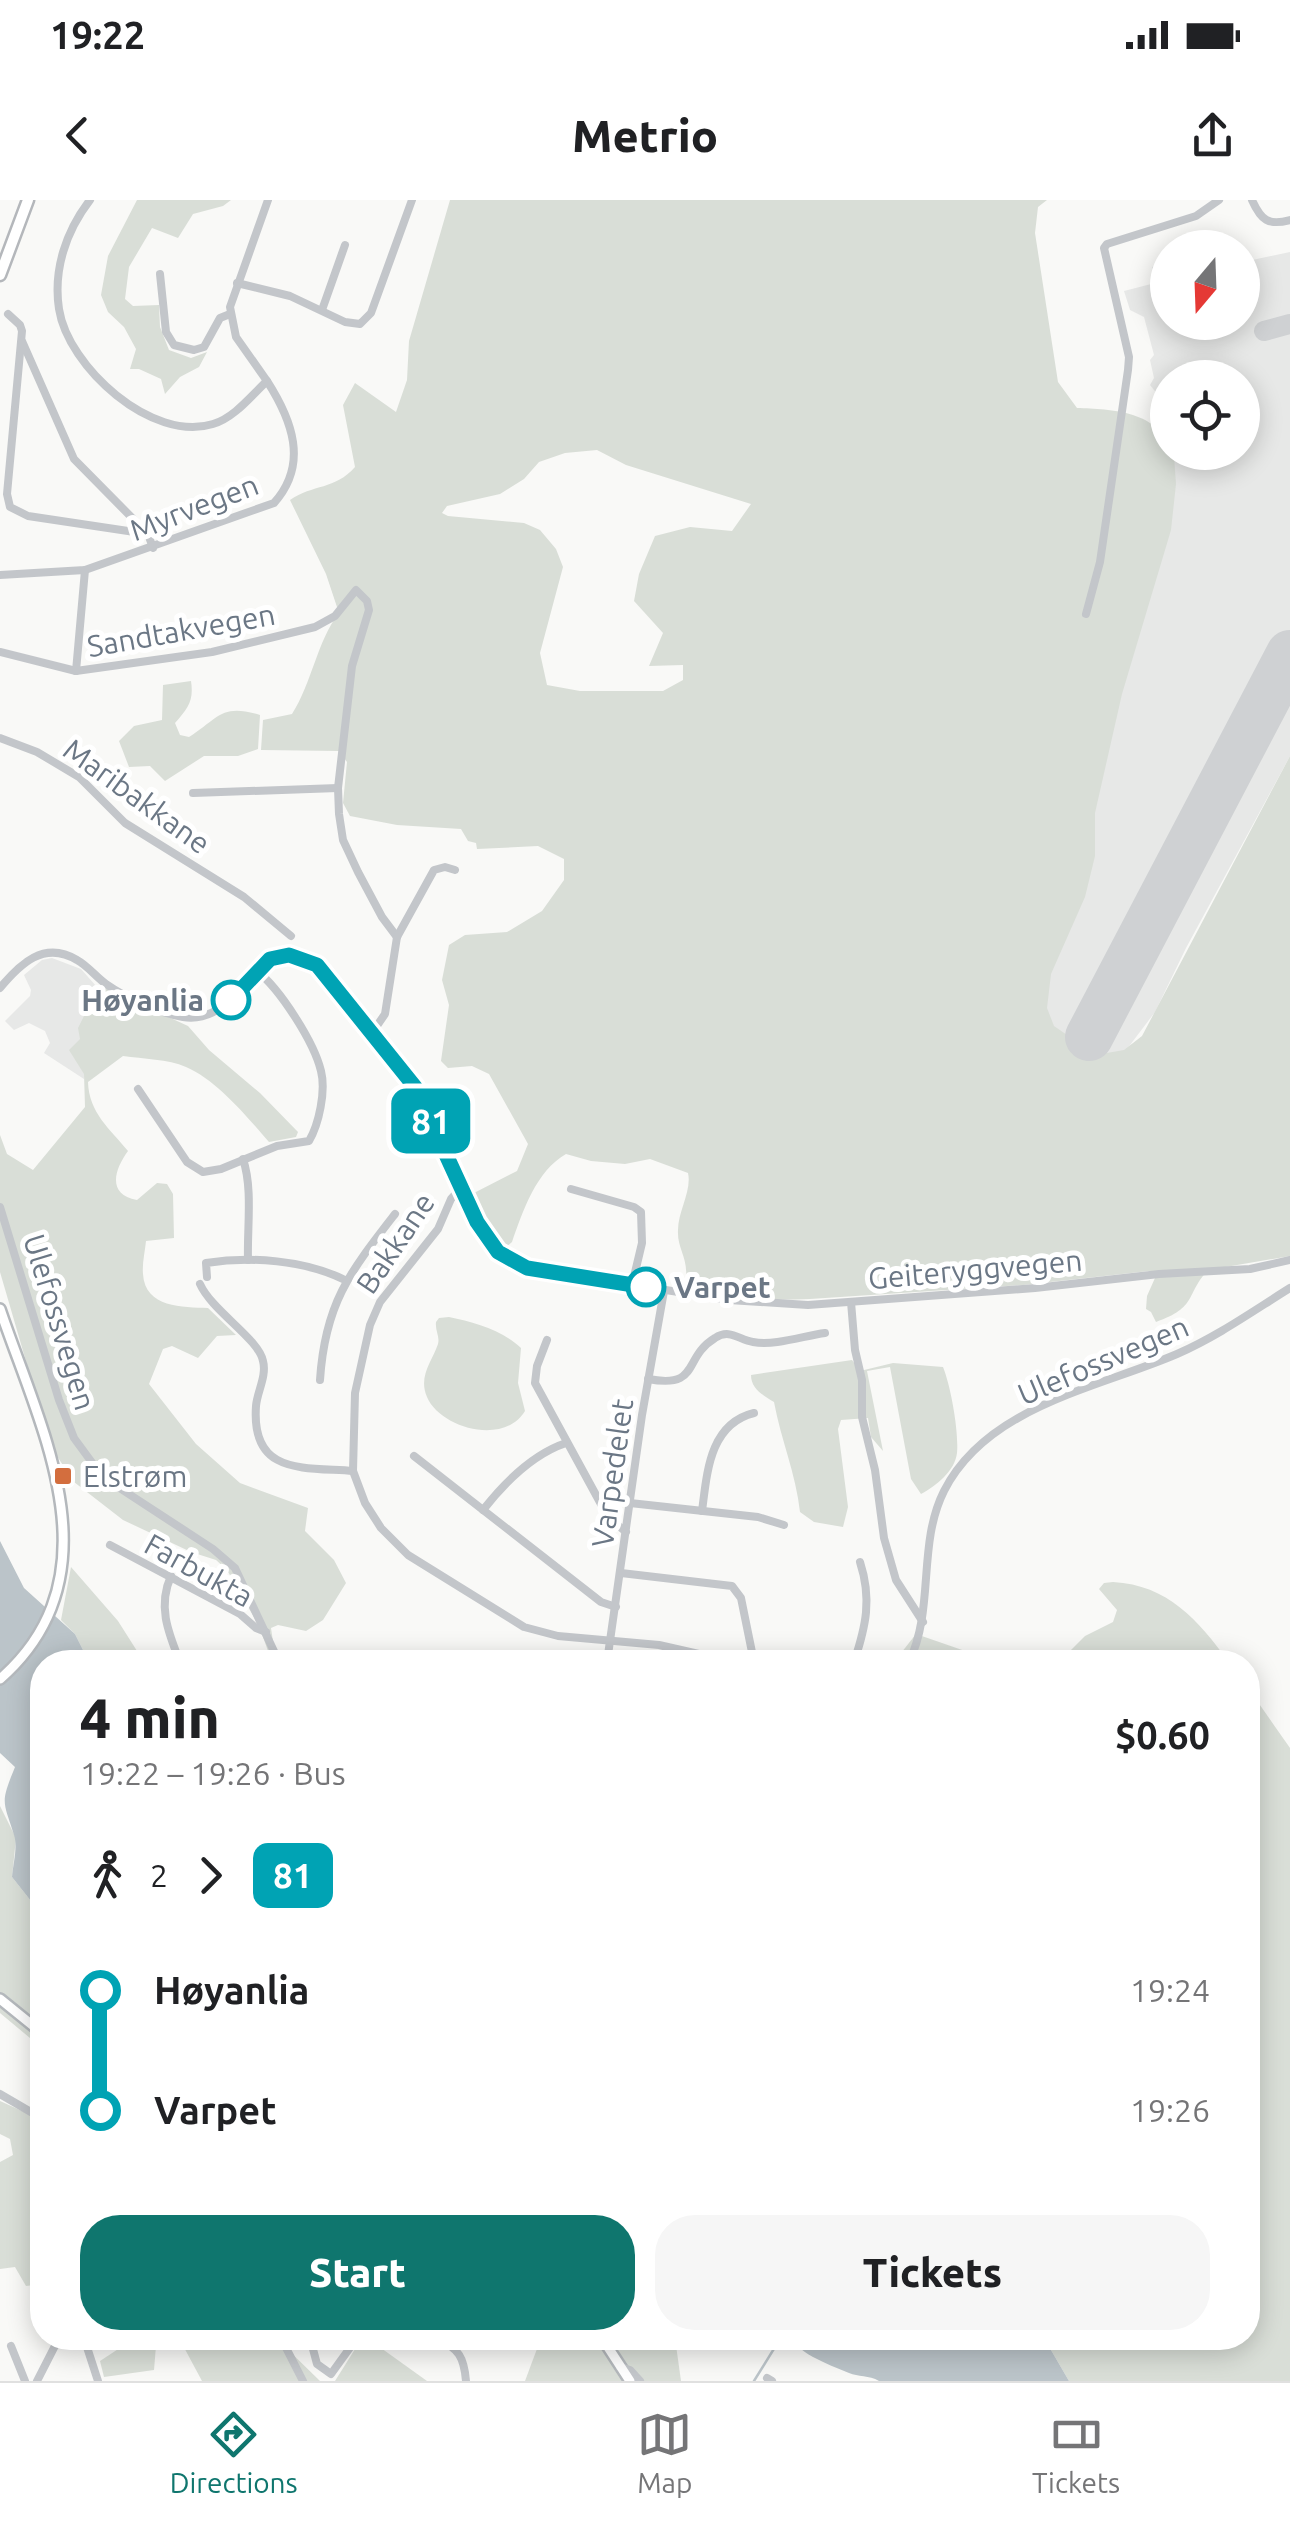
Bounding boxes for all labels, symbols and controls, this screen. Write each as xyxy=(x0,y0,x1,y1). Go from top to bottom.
text: 19:22 xyxy=(50,14,145,56)
icon: back xyxy=(50,108,105,163)
icon: share xyxy=(1185,108,1240,163)
text: Metrio xyxy=(572,110,718,161)
north arrow xyxy=(1150,230,1260,340)
map controls xyxy=(1150,230,1260,470)
button: locate xyxy=(1150,360,1260,470)
street label: Myrvegen xyxy=(125,467,263,547)
street label: Sandtakvegen xyxy=(84,597,278,663)
street label: Maribakkane xyxy=(57,732,217,860)
marker: Høyanlia xyxy=(212,981,250,1019)
place label: Høyanlia xyxy=(81,983,204,1017)
line badge: 81 xyxy=(386,1088,476,1154)
text: 81 xyxy=(411,1101,451,1141)
street label: Bakkane xyxy=(349,1186,441,1300)
street label: Ulefossvegen xyxy=(17,1230,103,1414)
street label: Geiteryggvegen xyxy=(866,1243,1084,1295)
marker: Varpet xyxy=(627,1268,665,1306)
place label: Varpet xyxy=(674,1270,771,1304)
street label: Ulefossvegen xyxy=(1013,1309,1193,1411)
street label: Varpedelet xyxy=(585,1396,639,1550)
place label: Elstrøm xyxy=(83,1459,187,1493)
marker: Elstrøm xyxy=(52,1465,74,1487)
street label: Farbukta xyxy=(139,1526,259,1614)
text: 4 min xyxy=(80,1687,220,1748)
text: $0.60 xyxy=(1115,1714,1210,1756)
text: 19:22 – 19:26 · Bus xyxy=(80,1755,346,1791)
icon: walk xyxy=(80,1848,135,1903)
icon: forward xyxy=(183,1848,238,1903)
text: 81 xyxy=(273,1855,313,1895)
text: 2 xyxy=(150,1857,168,1893)
text: Høyanlia xyxy=(154,1969,309,2011)
text: 19:24 xyxy=(1130,1972,1210,2008)
text: Varpet xyxy=(154,2089,277,2131)
text: 19:26 xyxy=(1130,2092,1210,2128)
button: Start xyxy=(80,2215,635,2330)
button: Tickets xyxy=(655,2215,1210,2330)
tab: Directions xyxy=(170,2407,298,2498)
tab: Map xyxy=(637,2407,692,2498)
tab: Tickets xyxy=(1032,2407,1120,2498)

